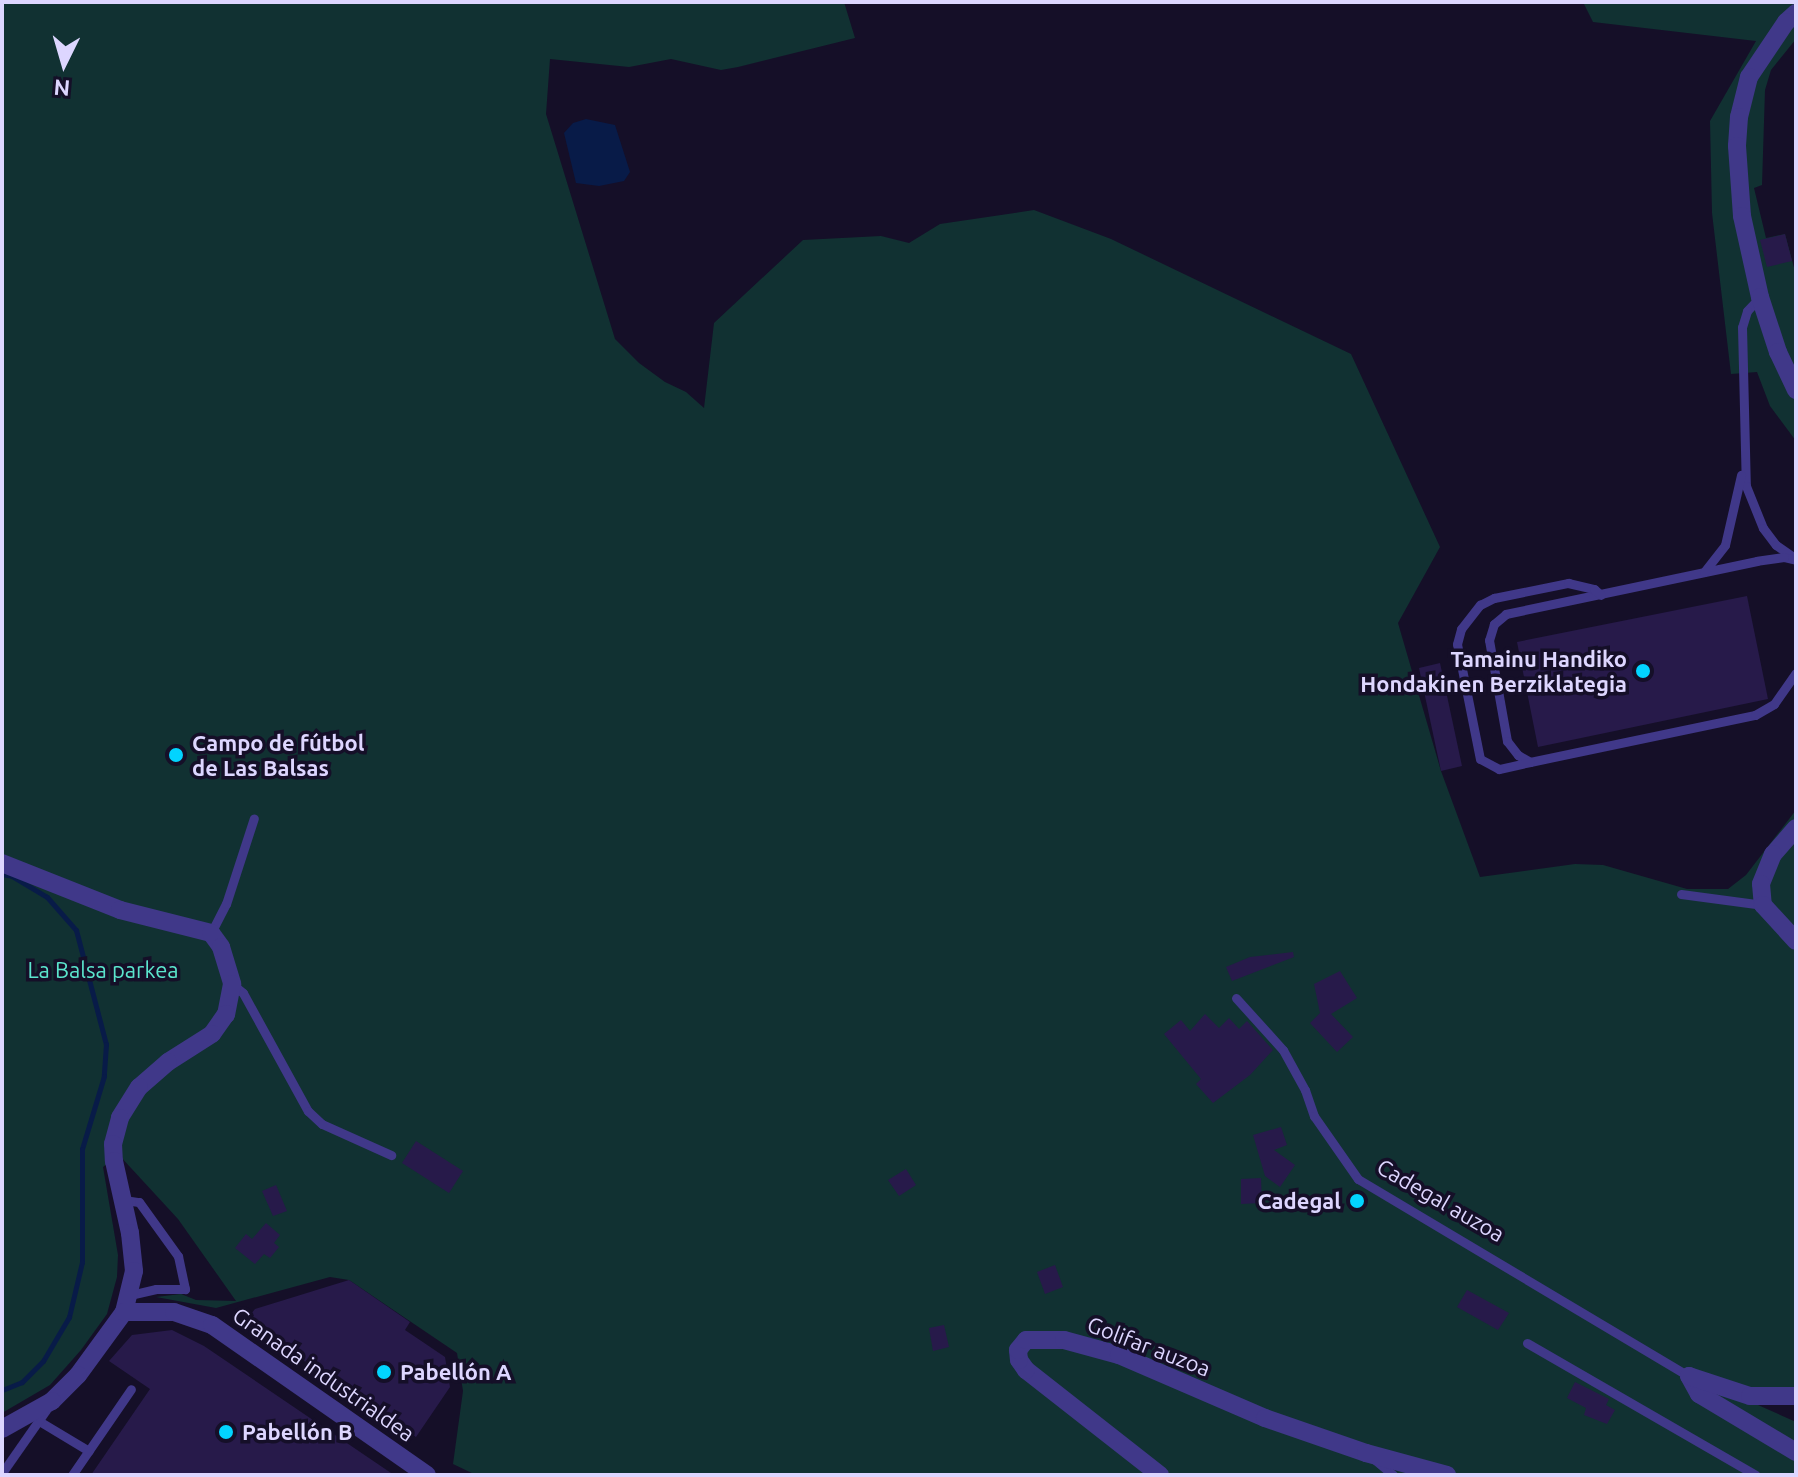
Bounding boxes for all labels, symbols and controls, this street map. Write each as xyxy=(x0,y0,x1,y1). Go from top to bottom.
north arrow xyxy=(24,24,104,104)
text: N xyxy=(53,75,71,102)
place label: Tamainu Handiko Hondakinen Berziklategia xyxy=(1360,645,1627,696)
marker: Tamainu Handiko Hondakinen Berziklategia xyxy=(1634,662,1652,680)
place label: Campo de fútbol de Las Balsas xyxy=(192,729,364,780)
marker: Campo de fútbol de Las Balsas xyxy=(167,746,185,764)
park label: La Balsa parkea xyxy=(27,957,179,983)
street label: Cadegal auzoa xyxy=(1373,1153,1509,1247)
place label: Cadegal xyxy=(1257,1188,1341,1214)
marker: Cadegal xyxy=(1348,1192,1366,1210)
street label: Granada industrialdea xyxy=(228,1301,420,1447)
street label: Golifar auzoa xyxy=(1084,1310,1214,1382)
place label: Pabellón A xyxy=(400,1359,511,1385)
marker: Pabellón A xyxy=(375,1363,393,1381)
place label: Pabellón B xyxy=(242,1419,353,1445)
marker: Pabellón B xyxy=(217,1423,235,1441)

